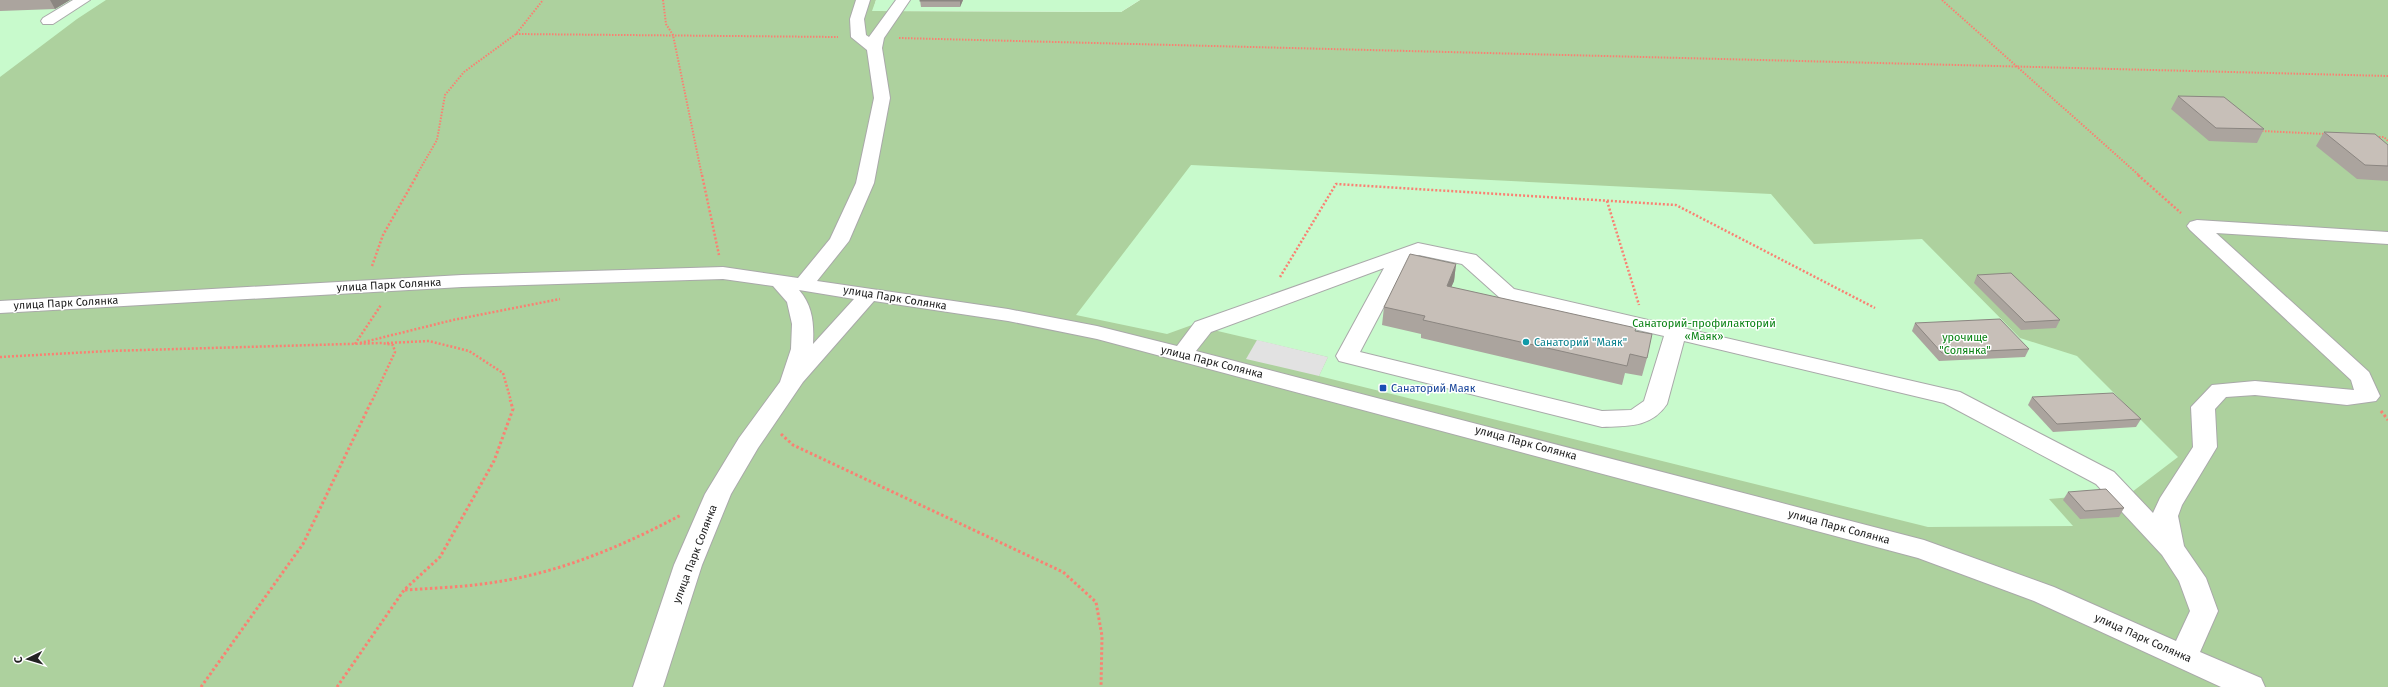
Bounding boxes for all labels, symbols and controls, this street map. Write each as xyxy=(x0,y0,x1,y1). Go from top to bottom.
street label: улица Парк Солянка xyxy=(336,276,442,294)
street label: улица Парк Солянка xyxy=(842,283,948,313)
street label: улица Парк Солянка xyxy=(13,294,119,312)
park label: Санаторий-профилакторий «Маяк» xyxy=(1632,317,1776,343)
park label: урочище "Солянка" xyxy=(1939,331,1991,357)
place label: Санаторий "Маяк" xyxy=(1534,336,1627,349)
marker: Санаторий "Маяк" xyxy=(1521,337,1531,347)
street label: улица Парк Солянка xyxy=(1160,343,1264,381)
place label: Санаторий Маяк xyxy=(1391,382,1476,395)
marker: Санаторий Маяк xyxy=(1378,383,1388,393)
street label: улица Парк Солянка xyxy=(1474,423,1578,463)
street label: улица Парк Солянка xyxy=(670,503,720,605)
street label: улица Парк Солянка xyxy=(1787,507,1891,547)
street label: улица Парк Солянка xyxy=(2092,611,2194,665)
north arrow xyxy=(8,639,48,679)
text: С xyxy=(12,655,25,664)

